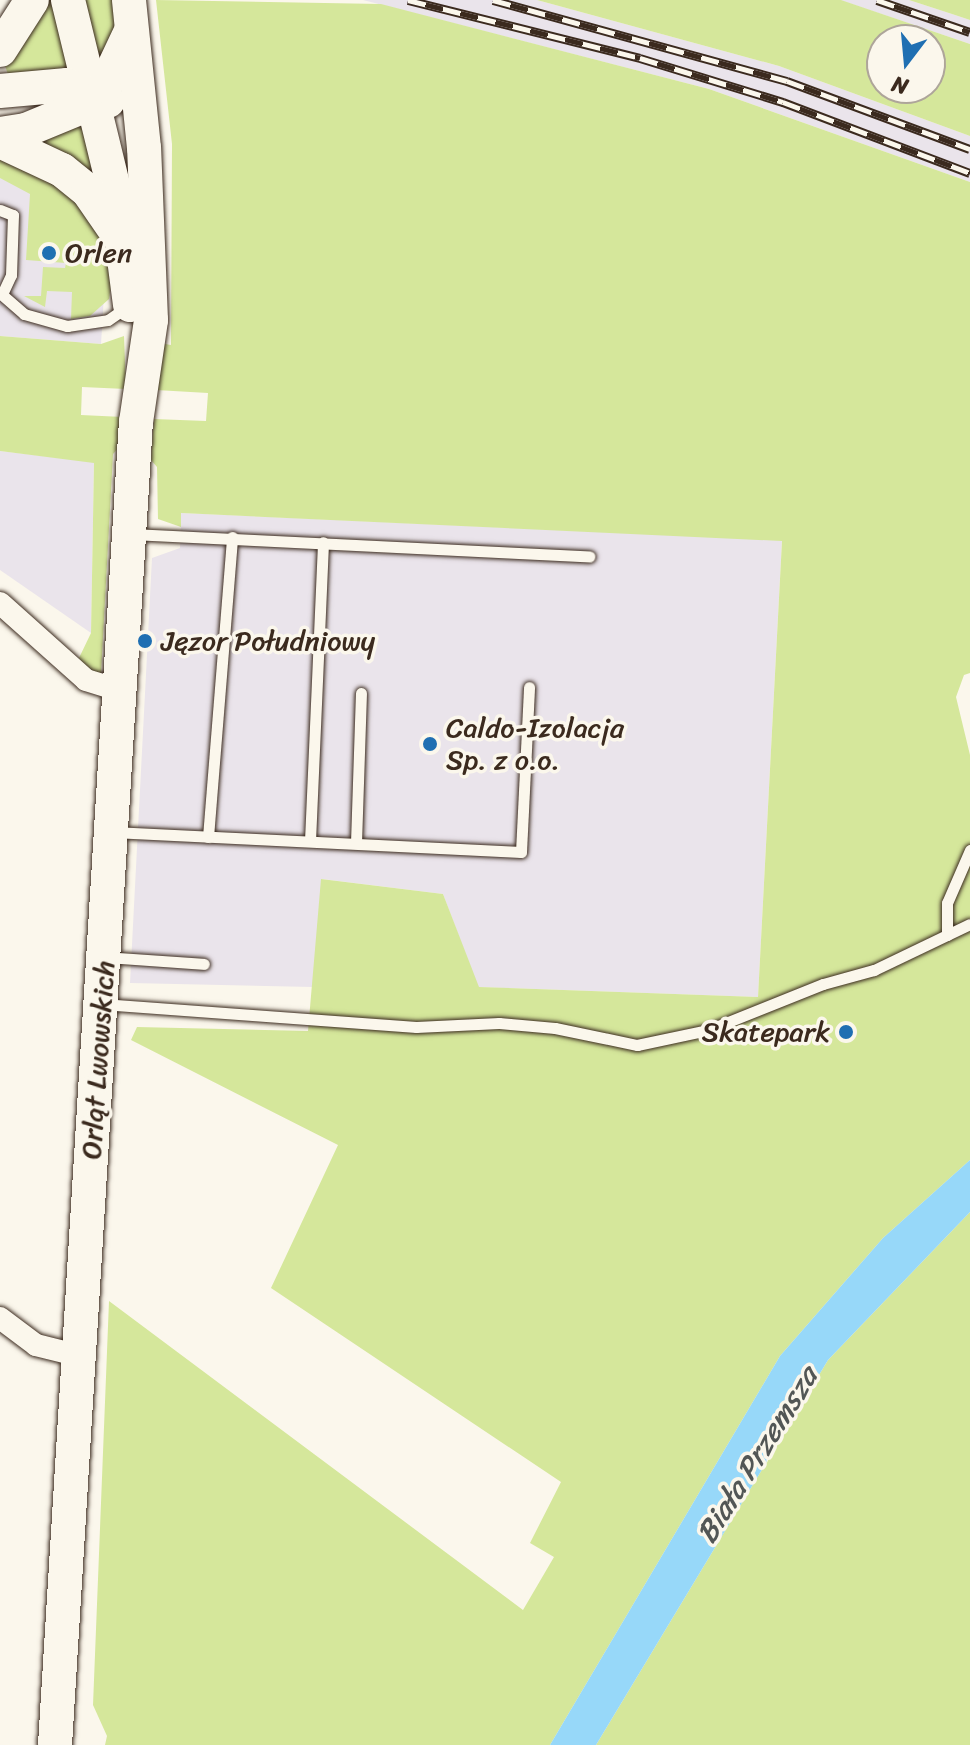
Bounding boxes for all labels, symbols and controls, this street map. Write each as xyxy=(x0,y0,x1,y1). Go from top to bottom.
north arrow xyxy=(866,24,946,104)
text: N xyxy=(887,65,913,106)
place label: Orlen xyxy=(65,236,132,270)
marker: Orlen xyxy=(40,244,58,262)
place label: Jęzor Południowy xyxy=(161,624,376,658)
marker: Jęzor Południowy xyxy=(136,632,154,650)
place label: Caldo-Izolacja Sp. z o.o. xyxy=(446,711,624,777)
marker: Caldo-Izolacja Sp. z o.o. xyxy=(421,735,439,753)
street label: Orląt Lwowskich xyxy=(74,960,122,1160)
place label: Skatepark xyxy=(702,1015,830,1049)
marker: Skatepark xyxy=(837,1023,855,1041)
water label: Biała Przemsza xyxy=(688,1360,826,1550)

